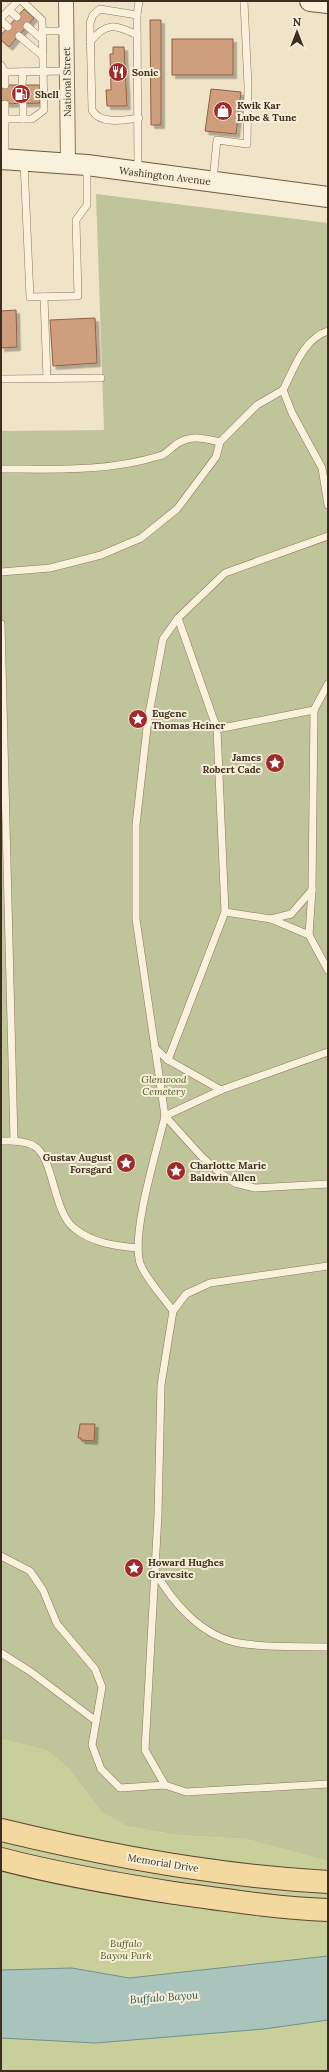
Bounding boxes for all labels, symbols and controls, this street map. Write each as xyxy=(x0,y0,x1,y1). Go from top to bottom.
north arrow xyxy=(277,12,317,52)
text: N xyxy=(293,15,302,29)
street label: National Street xyxy=(60,47,74,117)
restaurant icon: Sonic xyxy=(107,61,129,83)
place label: Sonic xyxy=(132,66,159,79)
fuel station icon: Shell xyxy=(10,83,32,105)
place label: Shell xyxy=(35,88,59,101)
place label: Kwik Kar Lube & Tune xyxy=(237,99,297,124)
shop icon: Kwik Kar Lube & Tune xyxy=(212,100,234,122)
street label: Washington Avenue xyxy=(118,164,212,188)
place label: Eugene Thomas Heiner xyxy=(152,707,226,732)
place icon: Eugene Thomas Heiner xyxy=(127,708,149,730)
place label: James Robert Cade xyxy=(203,751,262,776)
place icon: James Robert Cade xyxy=(264,752,286,774)
park label: Glenwood Cemetery xyxy=(141,1073,187,1098)
place label: Gustav August Forsgard xyxy=(43,1151,113,1176)
place icon: Gustav August Forsgard xyxy=(115,1152,137,1174)
place label: Charlotte Marie Baldwin Allen xyxy=(190,1159,267,1184)
place icon: Charlotte Marie Baldwin Allen xyxy=(165,1160,187,1182)
place label: Howard Hughes Gravesite xyxy=(148,1556,224,1581)
place icon: Howard Hughes Gravesite xyxy=(123,1557,145,1579)
street label: Memorial Drive xyxy=(126,1851,200,1875)
park label: Buffalo Bayou Park xyxy=(100,1937,152,1962)
water label: Buffalo Bayou xyxy=(129,1988,199,2006)

